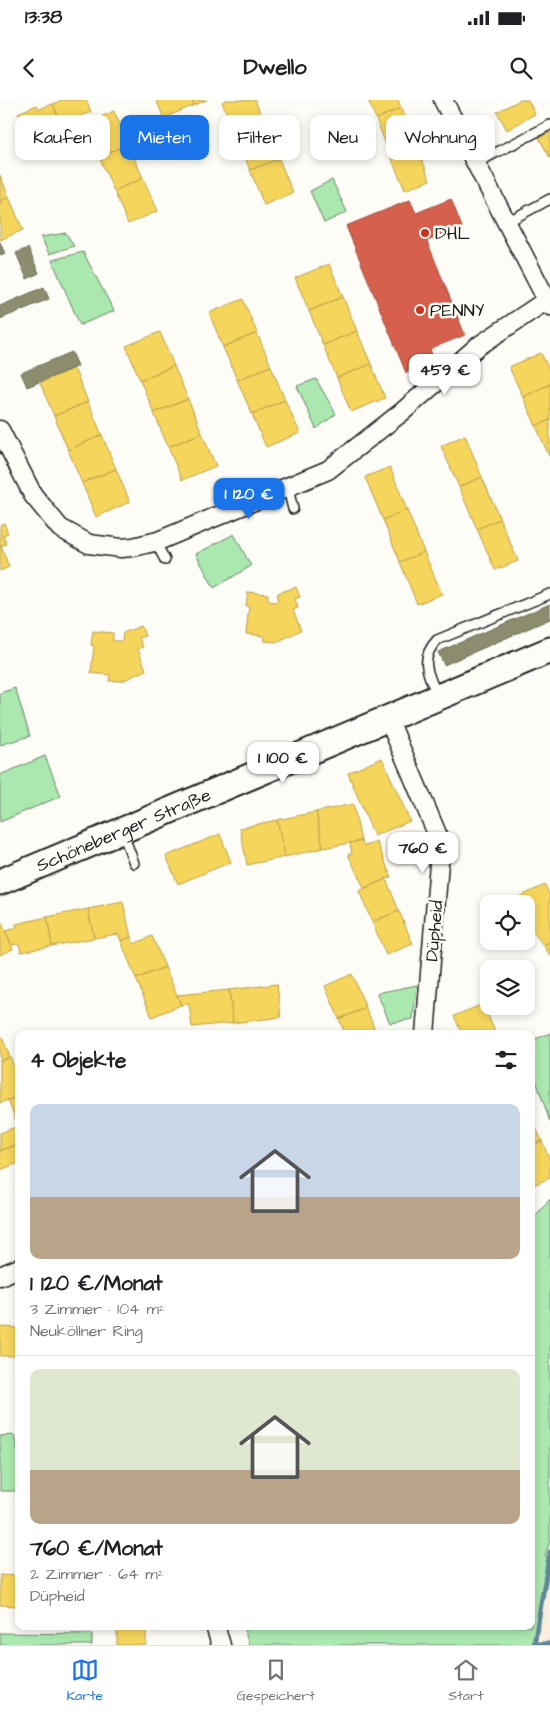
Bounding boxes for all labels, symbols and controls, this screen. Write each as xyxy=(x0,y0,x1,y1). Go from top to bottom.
text: 13:38 xyxy=(25,4,62,31)
text: Dwello xyxy=(243,52,307,83)
icon: back xyxy=(15,54,43,82)
icon: search xyxy=(507,54,535,82)
chip: Kaufen xyxy=(15,115,110,160)
chip: Mieten xyxy=(120,115,209,160)
chip: Filter xyxy=(219,115,300,160)
chip: Neu xyxy=(310,115,376,160)
chip: Wohnung xyxy=(386,115,495,160)
place label: DHL xyxy=(435,221,471,246)
marker: DHL xyxy=(419,227,431,239)
place label: PENNY xyxy=(430,298,485,323)
marker: PENNY xyxy=(414,304,426,316)
pin: 459 € xyxy=(410,354,480,396)
text: 459 € xyxy=(420,359,470,381)
pin: 1 120 € xyxy=(203,478,295,520)
text: 1 120 € xyxy=(225,483,273,505)
pin: 1 100 € xyxy=(237,742,329,784)
text: 1 100 € xyxy=(258,747,308,769)
street label: Schöneberger Straße xyxy=(33,782,215,878)
pin: 760 € xyxy=(388,832,458,874)
text: 760 € xyxy=(398,837,448,859)
map controls xyxy=(480,895,535,1015)
button: locate xyxy=(480,895,535,950)
street label: Düpheid xyxy=(419,899,450,963)
button: layers xyxy=(480,960,535,1015)
text: 4 Objekte xyxy=(30,1046,126,1075)
icon: filters xyxy=(492,1046,520,1074)
icon: home xyxy=(230,1136,320,1226)
text: 1 120 €/Monat xyxy=(30,1269,163,1298)
text: 3 Zimmer · 104 m² xyxy=(30,1298,165,1320)
text: Neuköllner Ring xyxy=(30,1320,143,1342)
icon: home xyxy=(230,1402,320,1492)
text: 760 €/Monat xyxy=(30,1534,163,1563)
text: 2 Zimmer · 64 m² xyxy=(30,1563,164,1585)
text: Düpheid xyxy=(30,1585,85,1607)
tab: Karte xyxy=(67,1656,103,1706)
tab: Gespeichert xyxy=(236,1656,315,1706)
tab: Start xyxy=(448,1656,483,1706)

